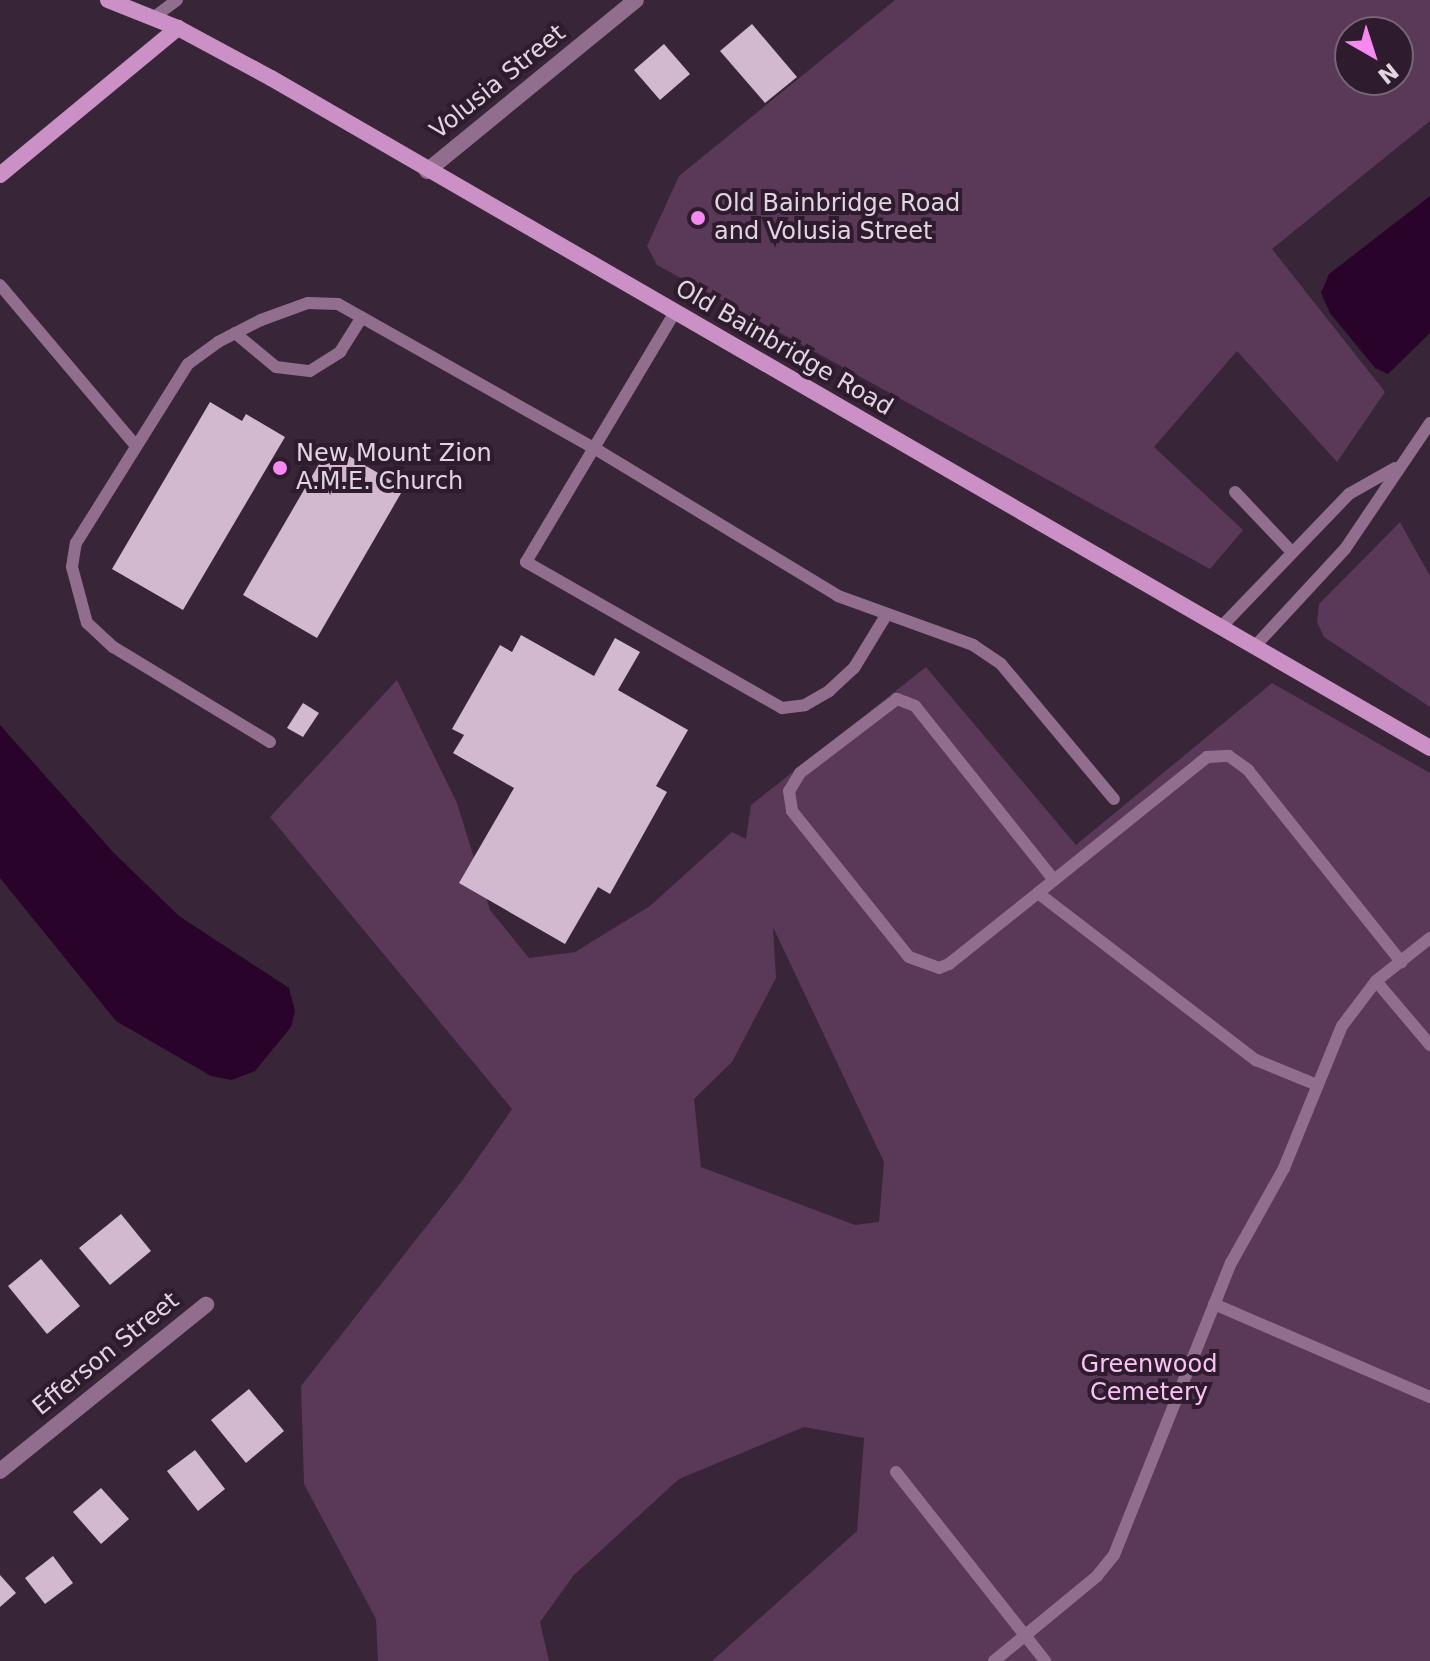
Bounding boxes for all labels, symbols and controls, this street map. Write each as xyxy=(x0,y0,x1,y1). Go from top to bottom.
north arrow xyxy=(1334,16,1414,96)
street label: Volusia Street xyxy=(425,19,571,145)
text: N xyxy=(1373,58,1403,89)
place label: Old Bainbridge Road and Volusia Street xyxy=(714,190,960,246)
marker: Old Bainbridge Road and Volusia Street xyxy=(689,209,707,227)
street label: Old Bainbridge Road xyxy=(670,274,898,422)
place label: New Mount Zion A.M.E. Church xyxy=(296,440,492,496)
marker: New Mount Zion A.M.E. Church xyxy=(271,459,289,477)
street label: Efferson Street xyxy=(27,1286,185,1422)
park label: Greenwood Cemetery xyxy=(1081,1351,1217,1407)

